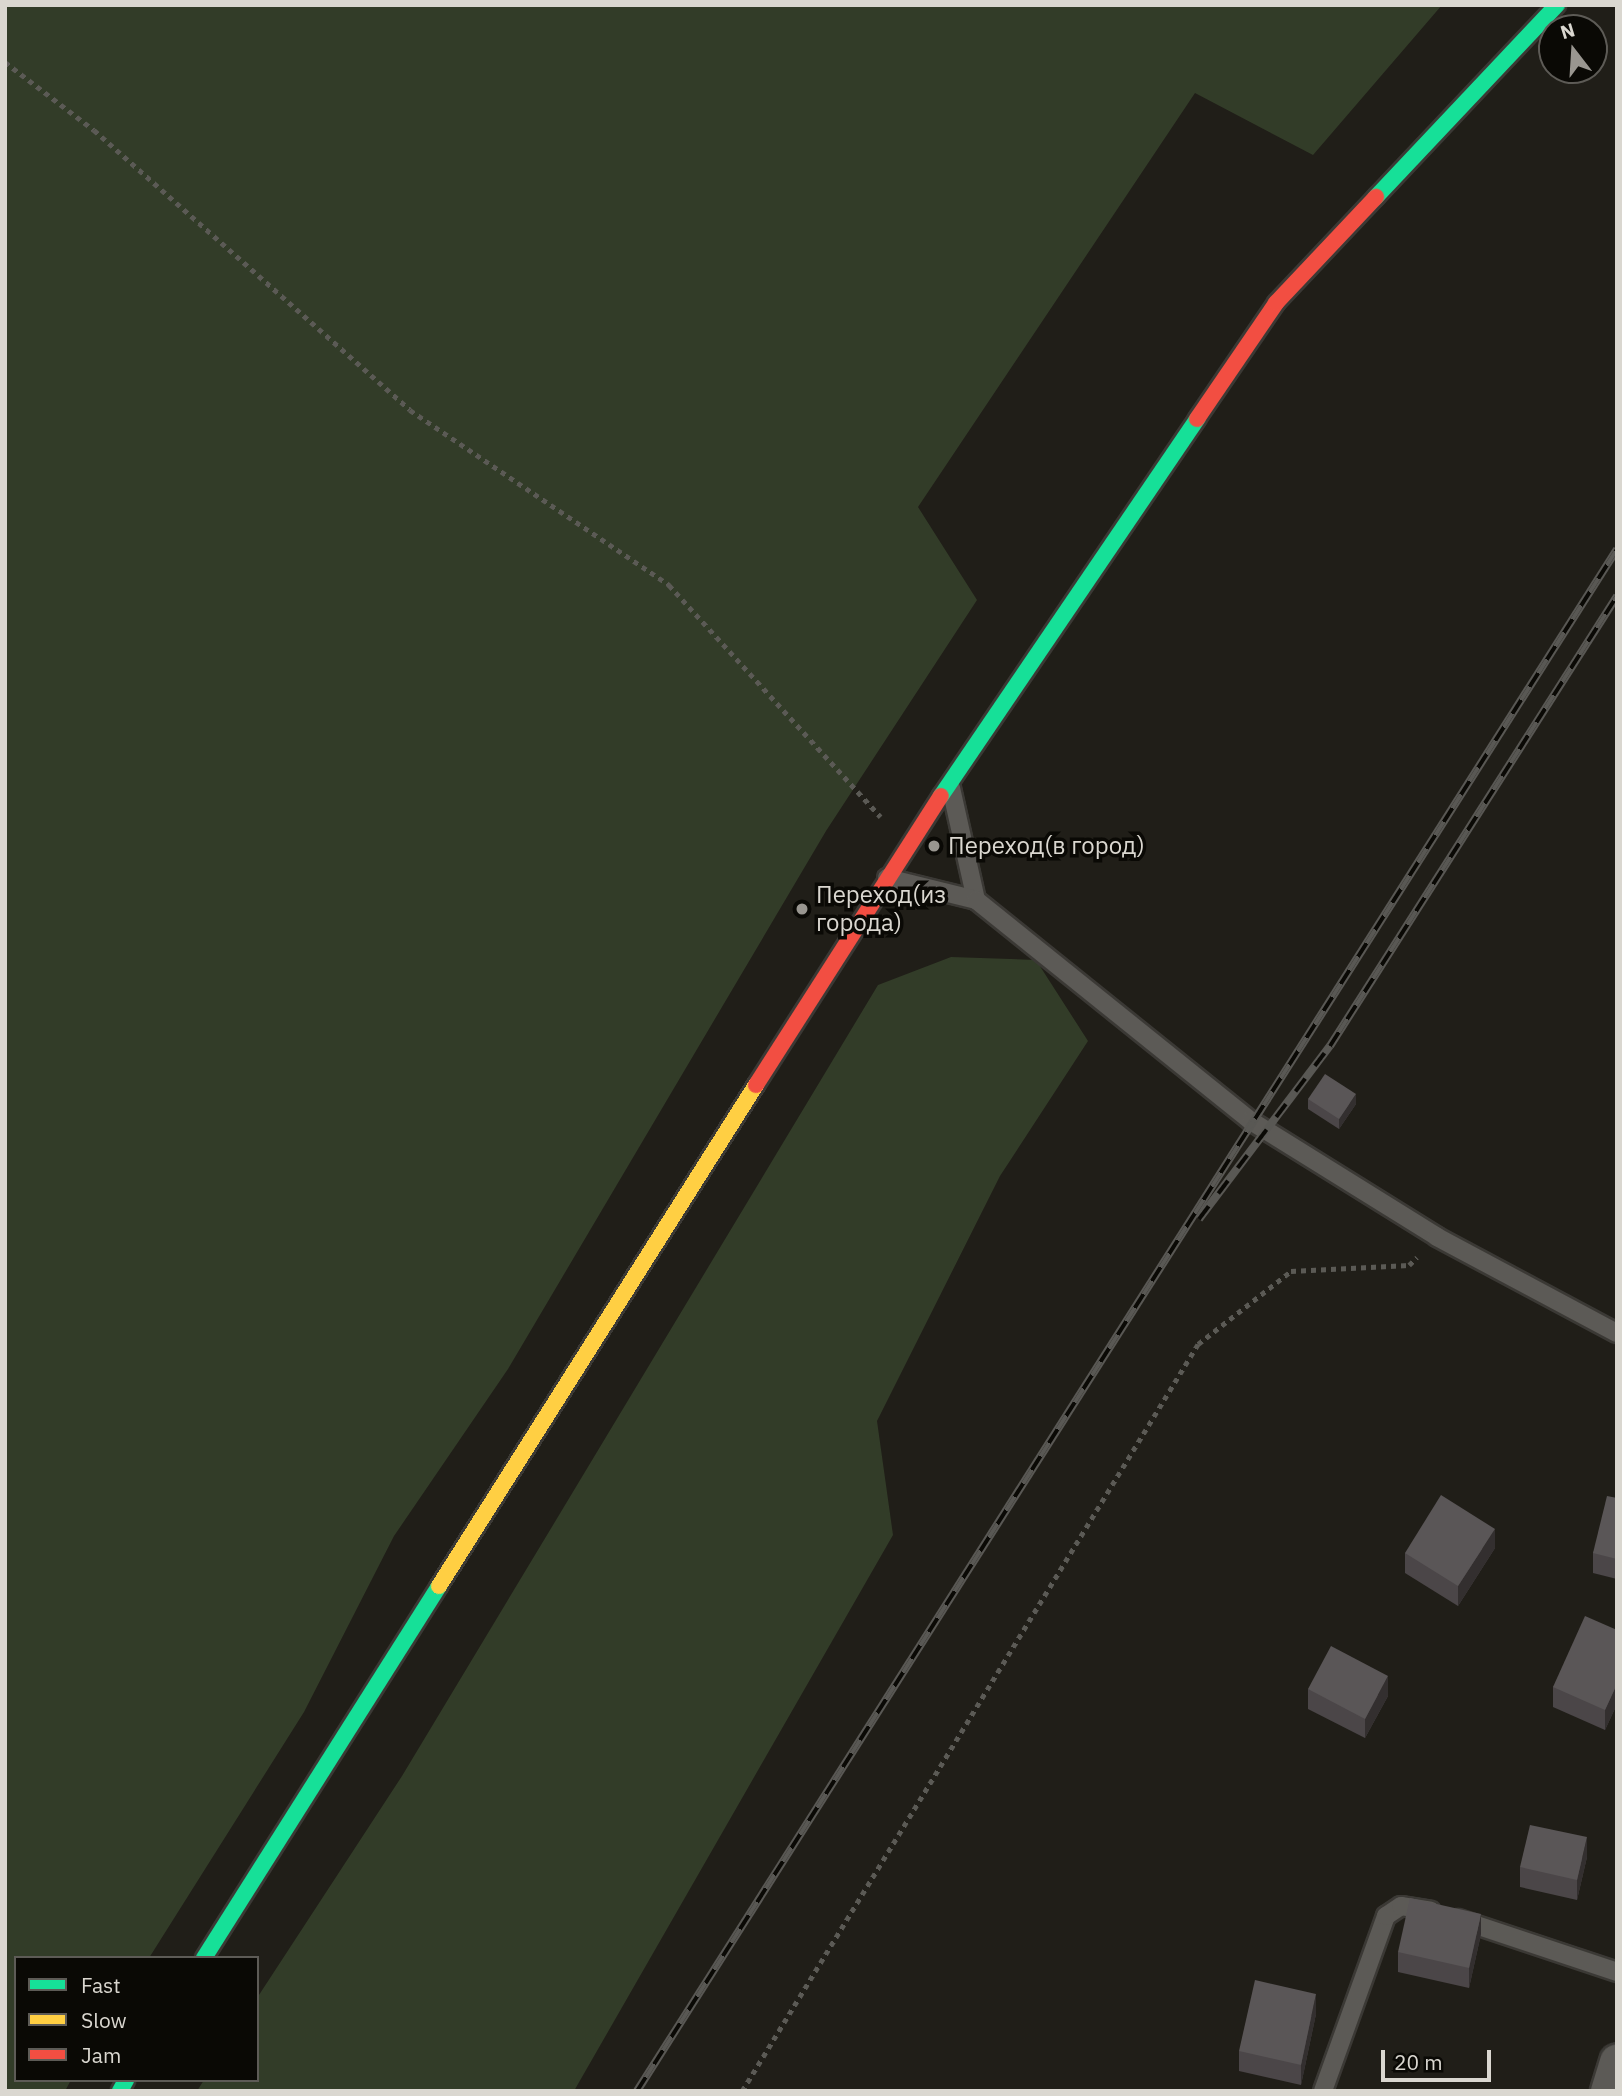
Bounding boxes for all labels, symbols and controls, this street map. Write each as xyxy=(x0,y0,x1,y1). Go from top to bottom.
north arrow xyxy=(1538,14,1608,84)
text: N xyxy=(1557,17,1578,44)
place label: Переход(в город) xyxy=(948,832,1145,860)
marker: Переход(в город) xyxy=(926,838,942,854)
place label: Переход(из города) xyxy=(816,881,946,937)
marker: Переход(из города) xyxy=(794,901,810,917)
legend xyxy=(14,1956,259,2082)
text: Fast xyxy=(81,1971,121,1999)
text: Slow xyxy=(81,2006,127,2034)
scale bar xyxy=(1384,2036,1494,2080)
text: Jam xyxy=(81,2041,121,2069)
text: 20 m xyxy=(1394,2048,1443,2076)

